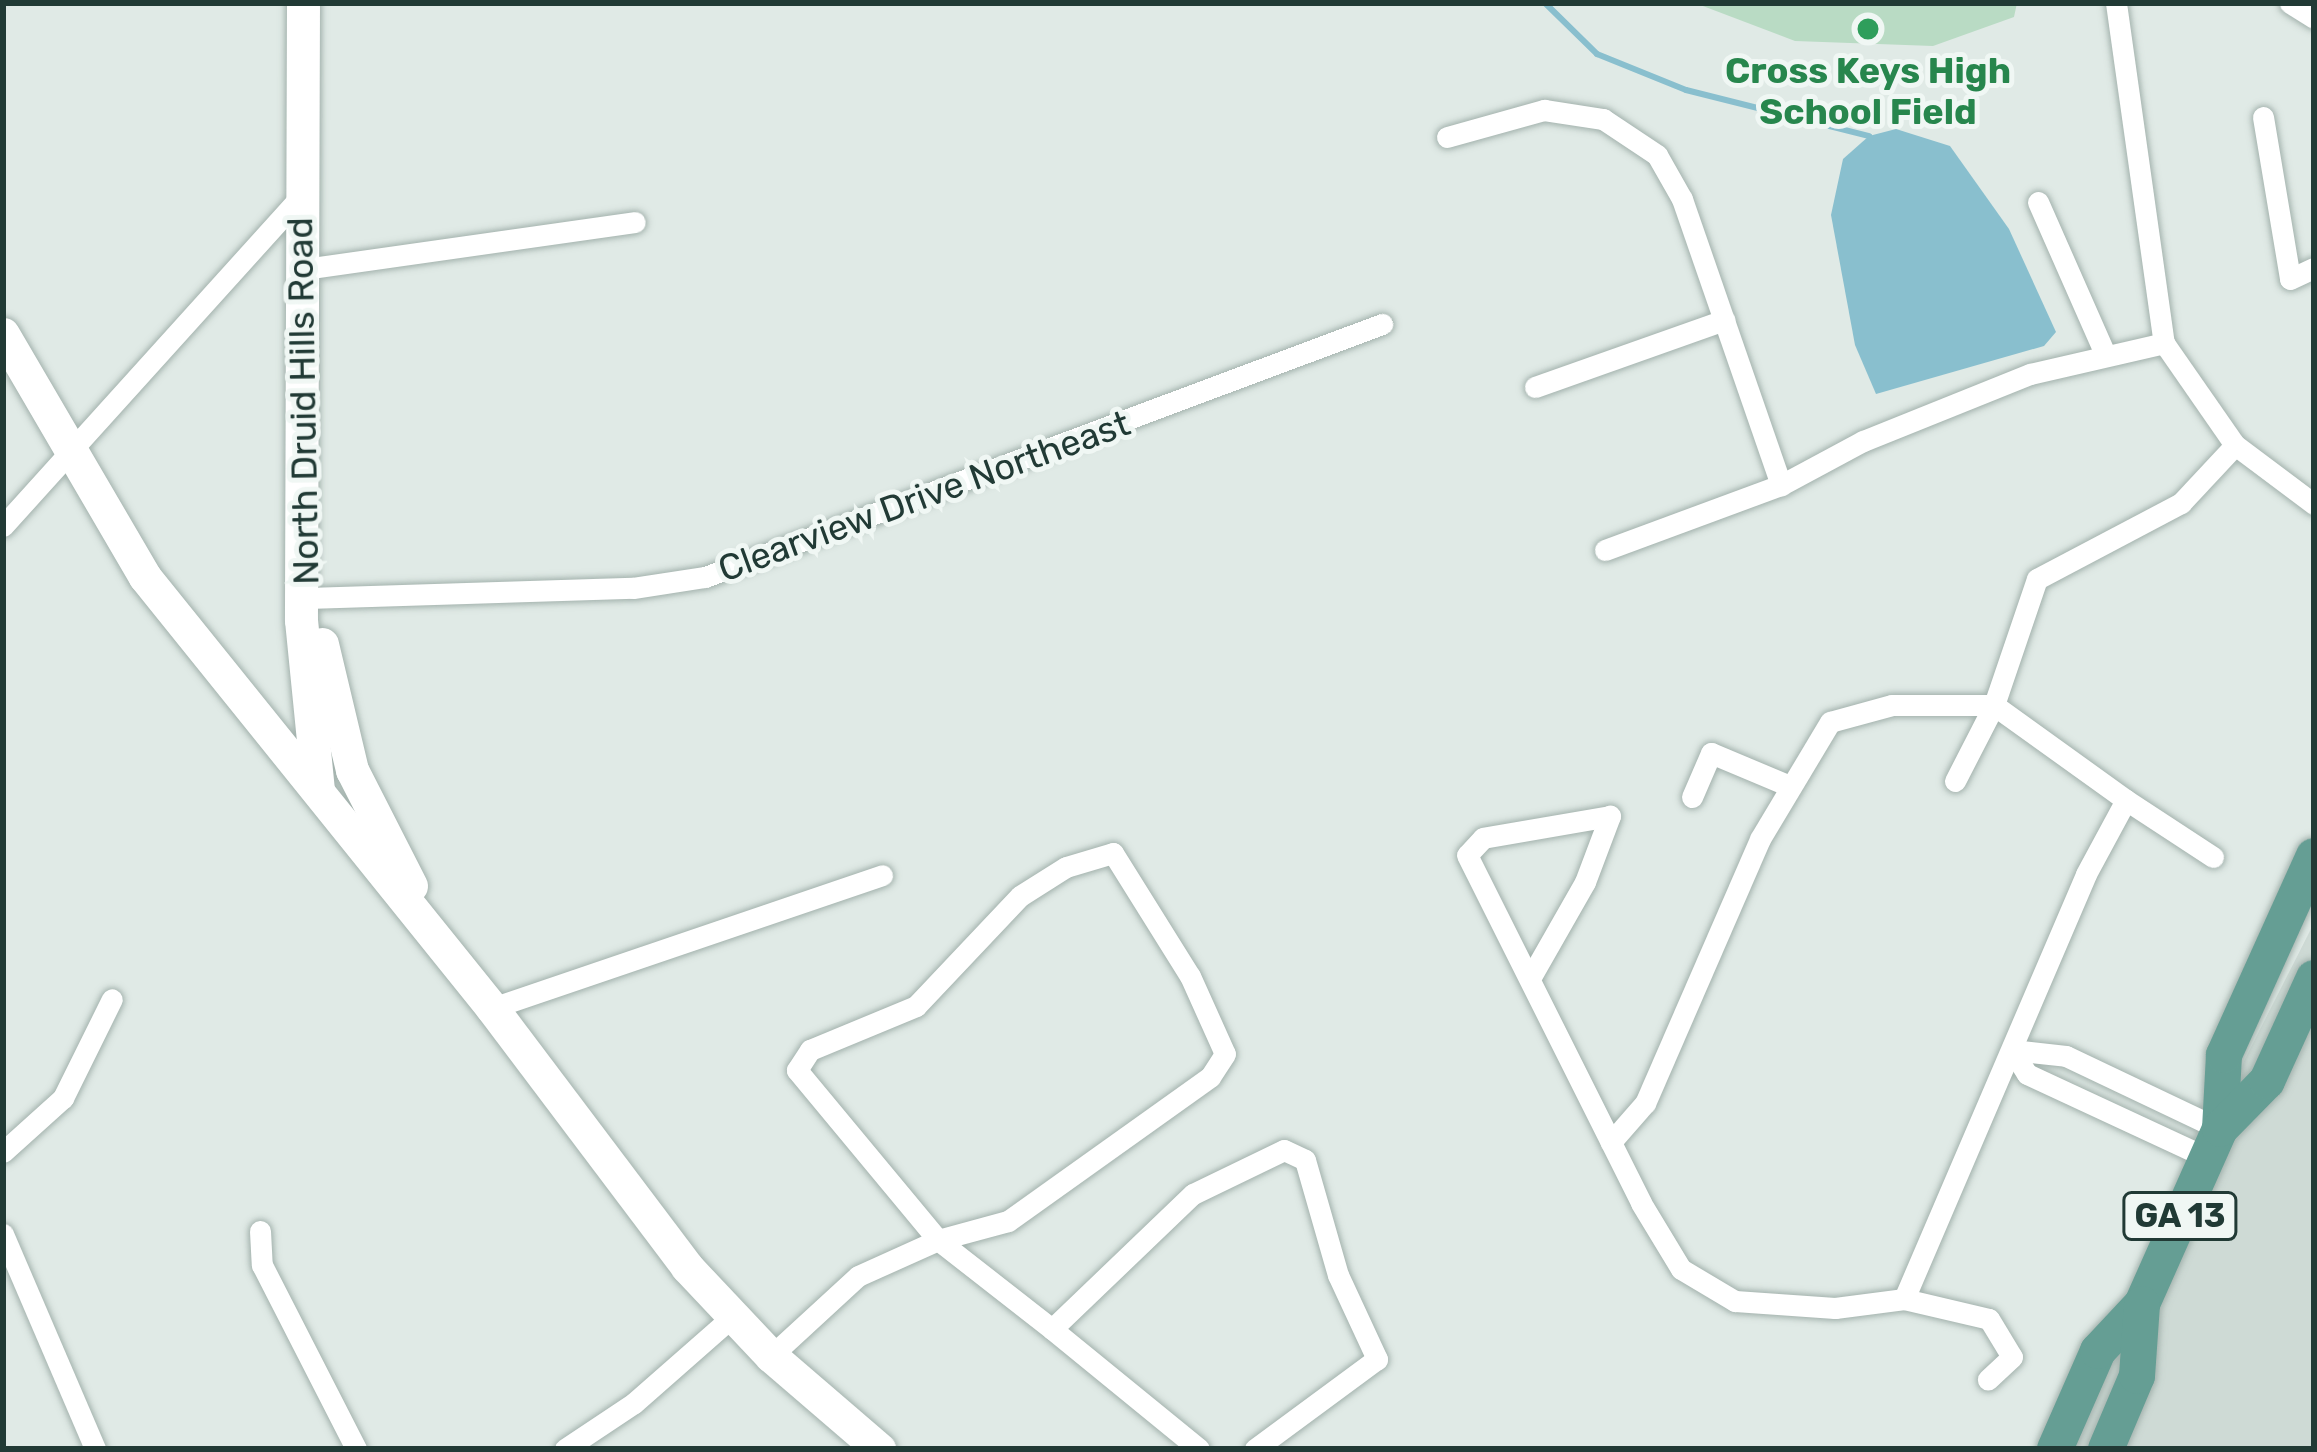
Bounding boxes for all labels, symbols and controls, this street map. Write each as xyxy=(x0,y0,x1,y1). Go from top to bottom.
marker: Cross Keys High School Field xyxy=(1855,16,1881,42)
place label: Cross Keys High School Field xyxy=(1725,48,2011,133)
street label: North Druid Hills Road xyxy=(278,217,328,585)
street label: Clearview Drive Northeast xyxy=(712,401,1136,591)
road number: GA 13 xyxy=(2120,1189,2240,1243)

